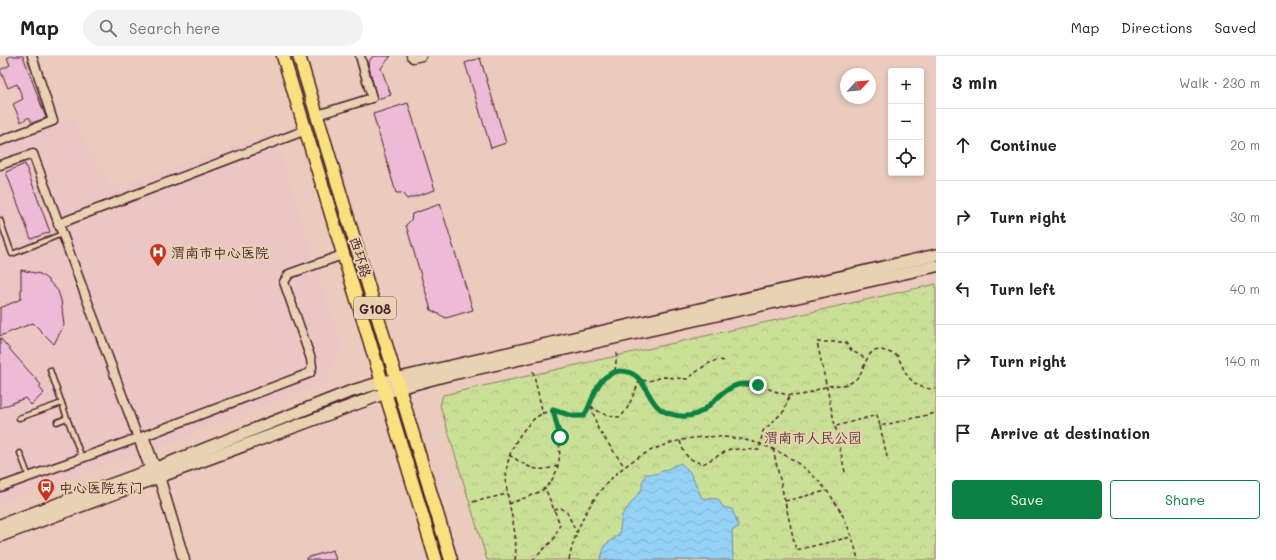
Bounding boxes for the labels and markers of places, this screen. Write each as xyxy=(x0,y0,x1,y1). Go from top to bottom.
hospital icon: 渭南市中心医院 xyxy=(148,242,168,267)
place label: 渭南市中心医院 xyxy=(171,243,269,262)
bus stop icon: 中心医院东门 xyxy=(36,477,56,502)
place label: 中心医院东门 xyxy=(59,478,143,497)

